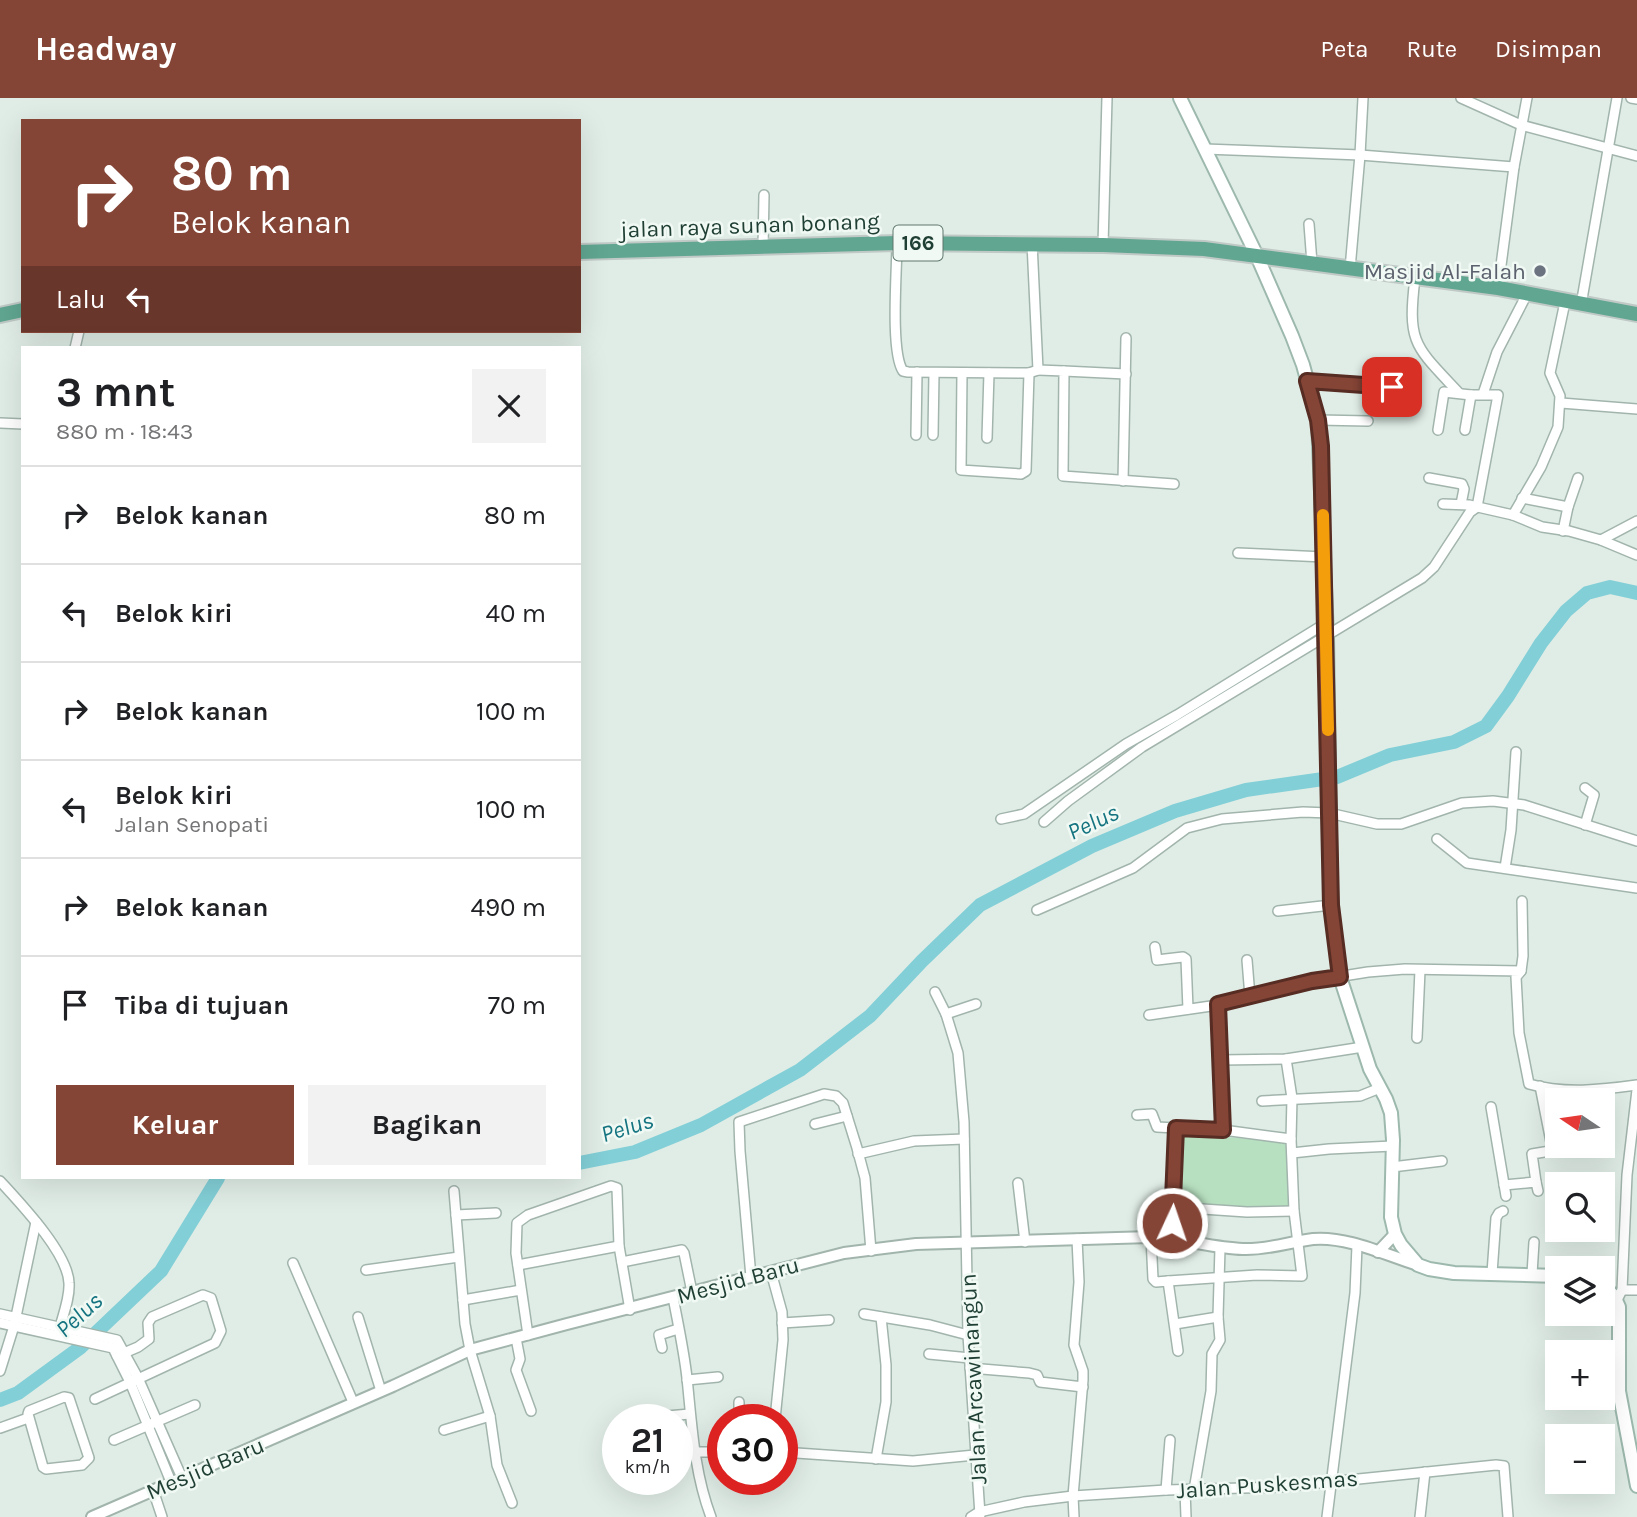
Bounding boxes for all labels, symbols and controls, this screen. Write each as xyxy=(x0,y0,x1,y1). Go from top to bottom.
text: Headway xyxy=(35,30,176,68)
text: Peta xyxy=(1321,35,1368,63)
text: Rute xyxy=(1406,35,1457,63)
text: Disimpan xyxy=(1495,35,1602,63)
text: 80 m xyxy=(171,145,293,202)
icon: right xyxy=(56,147,147,238)
text: Belok kanan xyxy=(171,204,351,241)
street label: jalan raya sunan bonang xyxy=(618,207,880,244)
road number: 166 xyxy=(894,226,942,260)
place label: Masjid Al-Falah xyxy=(1364,258,1526,285)
marker: Masjid Al-Falah xyxy=(1532,263,1548,279)
icon: left xyxy=(120,280,158,318)
text: Lalu xyxy=(56,284,106,315)
pin xyxy=(1362,357,1422,417)
text: 3 mnt xyxy=(56,367,175,417)
icon: arrive xyxy=(1373,368,1411,406)
button: close xyxy=(472,369,546,443)
text: 880 m · 18:43 xyxy=(56,418,193,445)
icon: right xyxy=(56,496,94,534)
text: Belok kanan xyxy=(115,500,268,531)
text: 80 m xyxy=(484,500,546,531)
icon: left xyxy=(56,594,94,632)
text: Belok kiri xyxy=(115,598,233,629)
text: 40 m xyxy=(486,598,546,629)
icon: right xyxy=(56,692,94,730)
text: Belok kanan xyxy=(115,696,268,727)
text: 100 m xyxy=(476,696,546,727)
text: Belok kiri xyxy=(115,780,233,811)
icon: left xyxy=(56,790,94,828)
text: 100 m xyxy=(476,794,546,825)
water label: Pelus xyxy=(1063,798,1123,846)
text: Jalan Senopati xyxy=(115,811,269,838)
icon: right xyxy=(56,888,94,926)
text: Belok kanan xyxy=(115,892,268,923)
text: 490 m xyxy=(470,892,546,923)
icon: arrive xyxy=(56,986,94,1024)
text: Tiba di tujuan xyxy=(115,990,289,1021)
text: 70 m xyxy=(488,990,546,1021)
button: Keluar xyxy=(56,1085,294,1165)
button: Bagikan xyxy=(308,1085,546,1165)
north arrow xyxy=(1545,1088,1615,1158)
map controls xyxy=(1545,1088,1615,1494)
water label: Pelus xyxy=(597,1106,657,1148)
button: search xyxy=(1545,1172,1615,1242)
position arrow xyxy=(1135,1186,1209,1260)
street label: Mesjid Baru xyxy=(674,1251,802,1310)
button: layers xyxy=(1545,1256,1615,1326)
street label: Jalan Arcawinangun xyxy=(954,1273,993,1485)
water label: Pelus xyxy=(50,1287,108,1343)
button: + xyxy=(1545,1340,1615,1410)
speed limit sign: 30 xyxy=(707,1404,798,1495)
text: 21 xyxy=(631,1420,664,1461)
button: − xyxy=(1545,1424,1615,1494)
street label: Mesjid Baru xyxy=(142,1431,268,1505)
text: km/h xyxy=(625,1456,670,1478)
street label: Jalan Puskesmas xyxy=(1175,1465,1359,1504)

